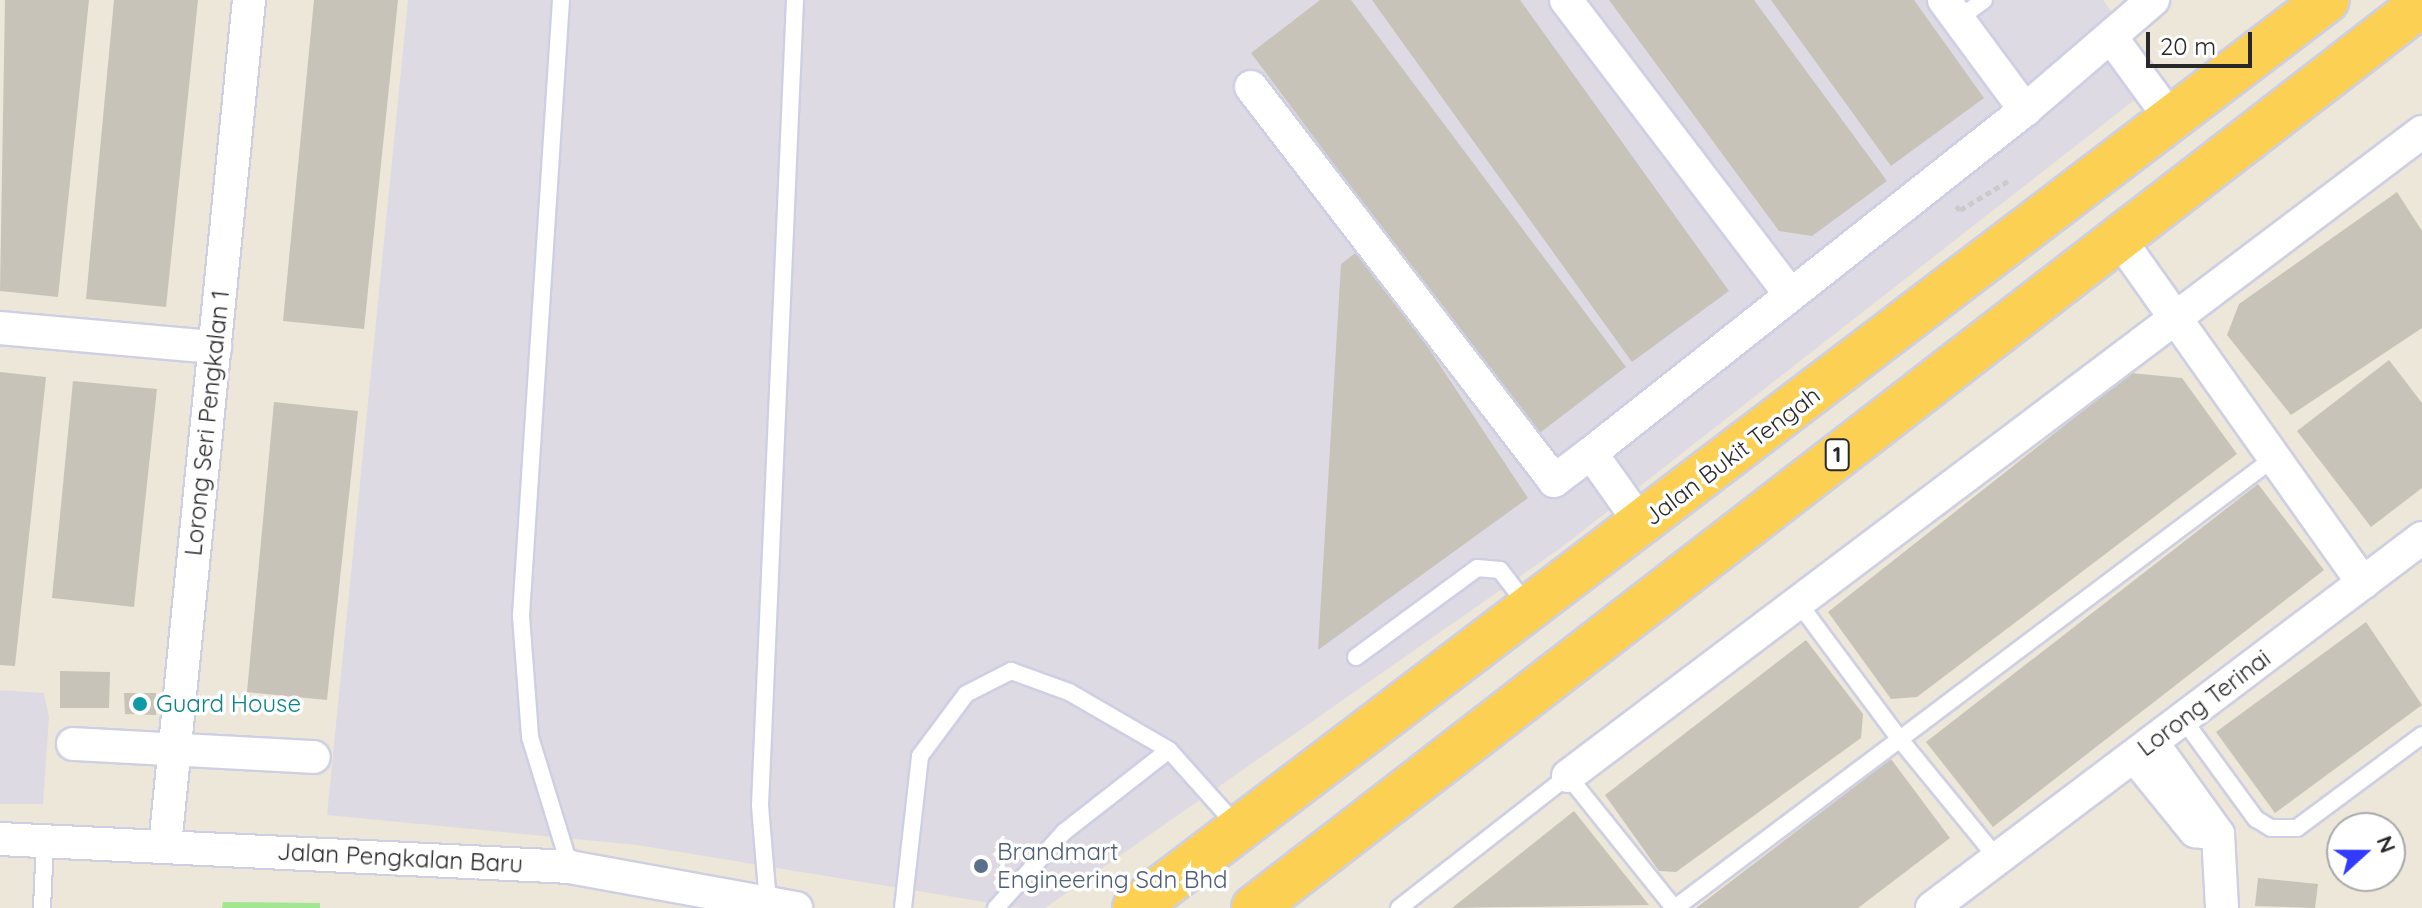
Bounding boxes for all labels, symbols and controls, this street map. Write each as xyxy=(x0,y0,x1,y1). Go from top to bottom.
scale bar xyxy=(2150,16,2256,66)
text: 20 m xyxy=(2160,31,2216,61)
street label: Lorong Seri Pengkalan 1 xyxy=(179,289,235,557)
street label: Jalan Bukit Tengah xyxy=(1638,380,1826,532)
road number: 1 xyxy=(1823,437,1851,473)
street label: Lorong Terinai xyxy=(2132,644,2276,762)
place label: Guard House xyxy=(156,690,301,718)
marker: Guard House xyxy=(131,695,149,713)
north arrow xyxy=(2326,812,2406,892)
text: N xyxy=(2371,832,2403,857)
street label: Jalan Pengkalan Baru xyxy=(276,837,524,879)
place label: Brandmart Engineering Sdn Bhd xyxy=(997,838,1228,894)
marker: Brandmart Engineering Sdn Bhd xyxy=(972,857,990,875)

